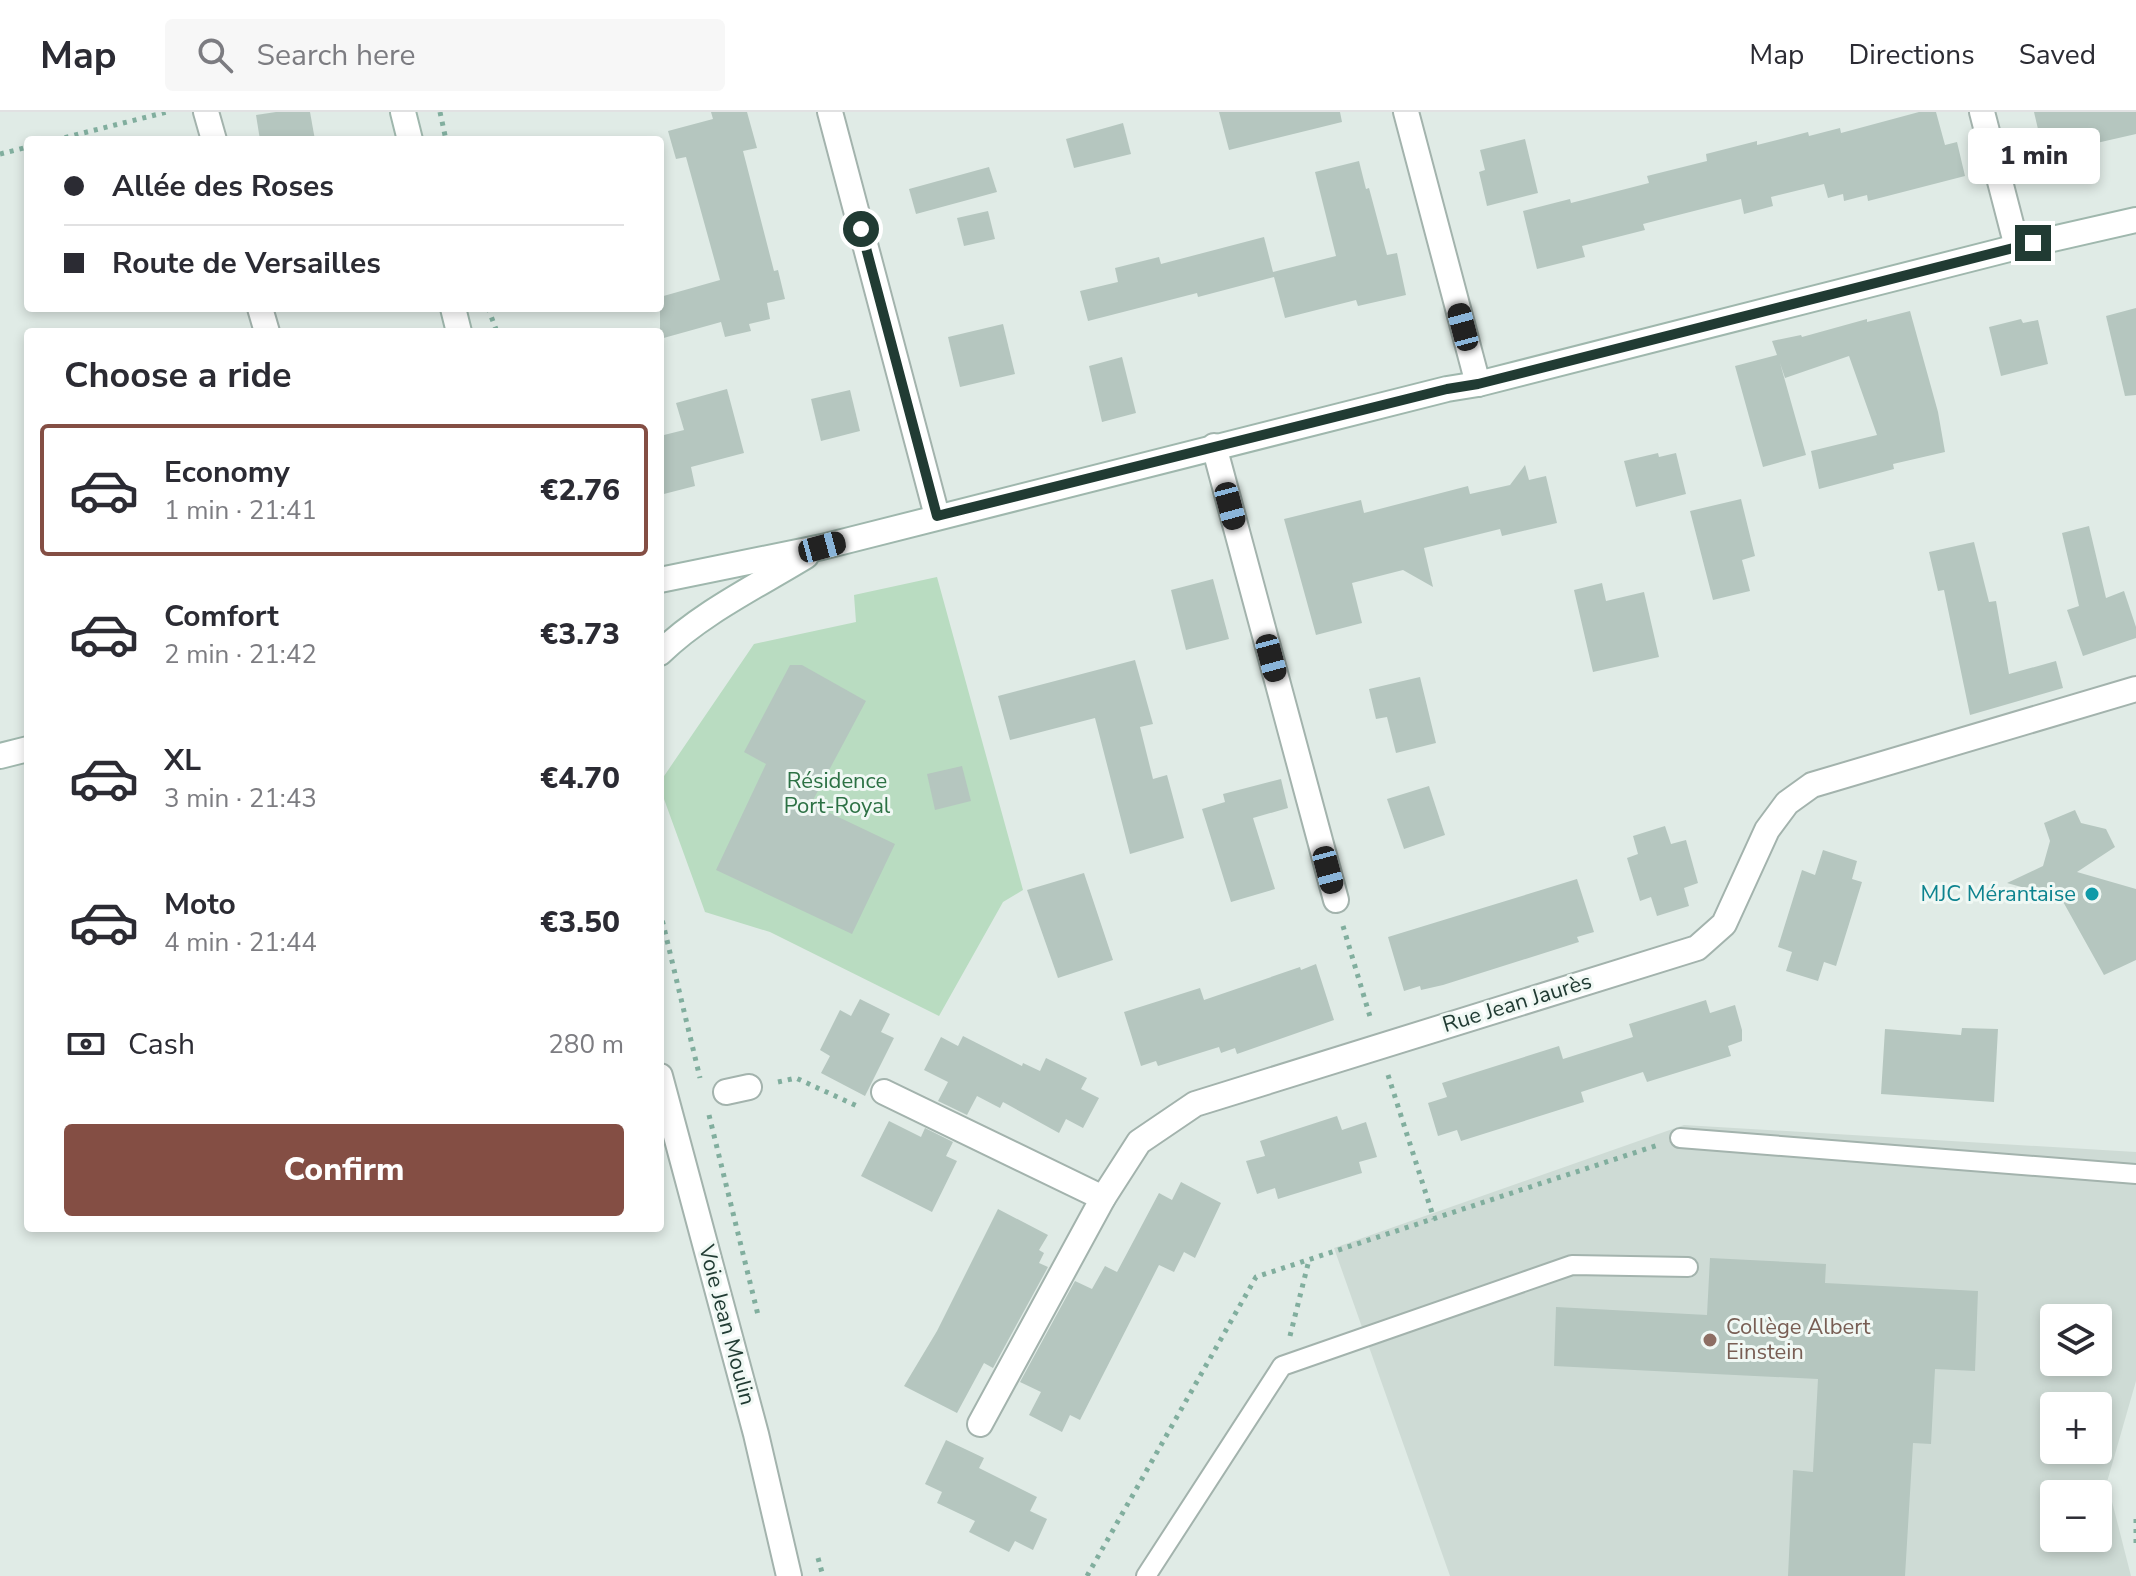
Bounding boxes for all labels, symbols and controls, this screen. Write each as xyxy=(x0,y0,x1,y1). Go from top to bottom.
search box xyxy=(165,19,725,91)
text: Map xyxy=(40,30,117,81)
icon: search xyxy=(193,33,237,77)
text: Search here xyxy=(257,35,416,76)
text: Map xyxy=(1749,36,1804,74)
text: Directions xyxy=(1848,36,1975,74)
text: Saved xyxy=(2019,36,2096,74)
callout: 1 min xyxy=(1967,127,2099,183)
text: 1 min xyxy=(2000,138,2068,173)
text: Allée des Roses xyxy=(112,166,334,207)
route start xyxy=(843,211,879,247)
route end xyxy=(2015,225,2051,261)
text: Route de Versailles xyxy=(112,243,381,284)
car xyxy=(1445,301,1481,353)
text: Choose a ride xyxy=(64,351,292,400)
text: Economy xyxy=(164,452,290,493)
icon: car xyxy=(68,454,140,526)
text: €2.76 xyxy=(540,470,620,511)
car xyxy=(1212,480,1248,532)
text: 1 min · 21:41 xyxy=(164,493,317,528)
car xyxy=(796,529,848,565)
text: Comfort xyxy=(164,596,279,637)
icon: car xyxy=(68,598,140,670)
text: €3.73 xyxy=(540,614,620,655)
car xyxy=(1253,632,1289,684)
text: 2 min · 21:42 xyxy=(164,637,317,672)
text: XL xyxy=(164,740,201,781)
icon: car xyxy=(68,742,140,814)
text: €4.70 xyxy=(540,758,620,799)
park label: Résidence Port-Royal xyxy=(784,766,891,821)
text: 3 min · 21:43 xyxy=(164,781,317,816)
car xyxy=(1310,844,1346,896)
place label: MJC Mérantaise xyxy=(1920,879,2076,909)
text: Moto xyxy=(164,884,236,925)
marker: MJC Mérantaise xyxy=(2083,885,2101,903)
icon: car xyxy=(68,886,140,958)
text: €3.50 xyxy=(540,902,620,943)
text: 4 min · 21:44 xyxy=(164,925,317,960)
street label: Rue Jean Jaurès xyxy=(1439,966,1595,1040)
icon: cash xyxy=(64,1022,108,1066)
text: Cash xyxy=(128,1024,195,1065)
text: 280 m xyxy=(548,1027,624,1062)
button: Confirm xyxy=(64,1124,624,1216)
street label: Voie Jean Moulin xyxy=(691,1241,763,1408)
map controls xyxy=(2040,1304,2112,1552)
button: layers xyxy=(2040,1304,2112,1376)
place label: Collège Albert Einstein xyxy=(1726,1312,1871,1367)
marker: Collège Albert Einstein xyxy=(1701,1331,1719,1349)
button: + xyxy=(2040,1392,2112,1464)
button: − xyxy=(2040,1480,2112,1552)

